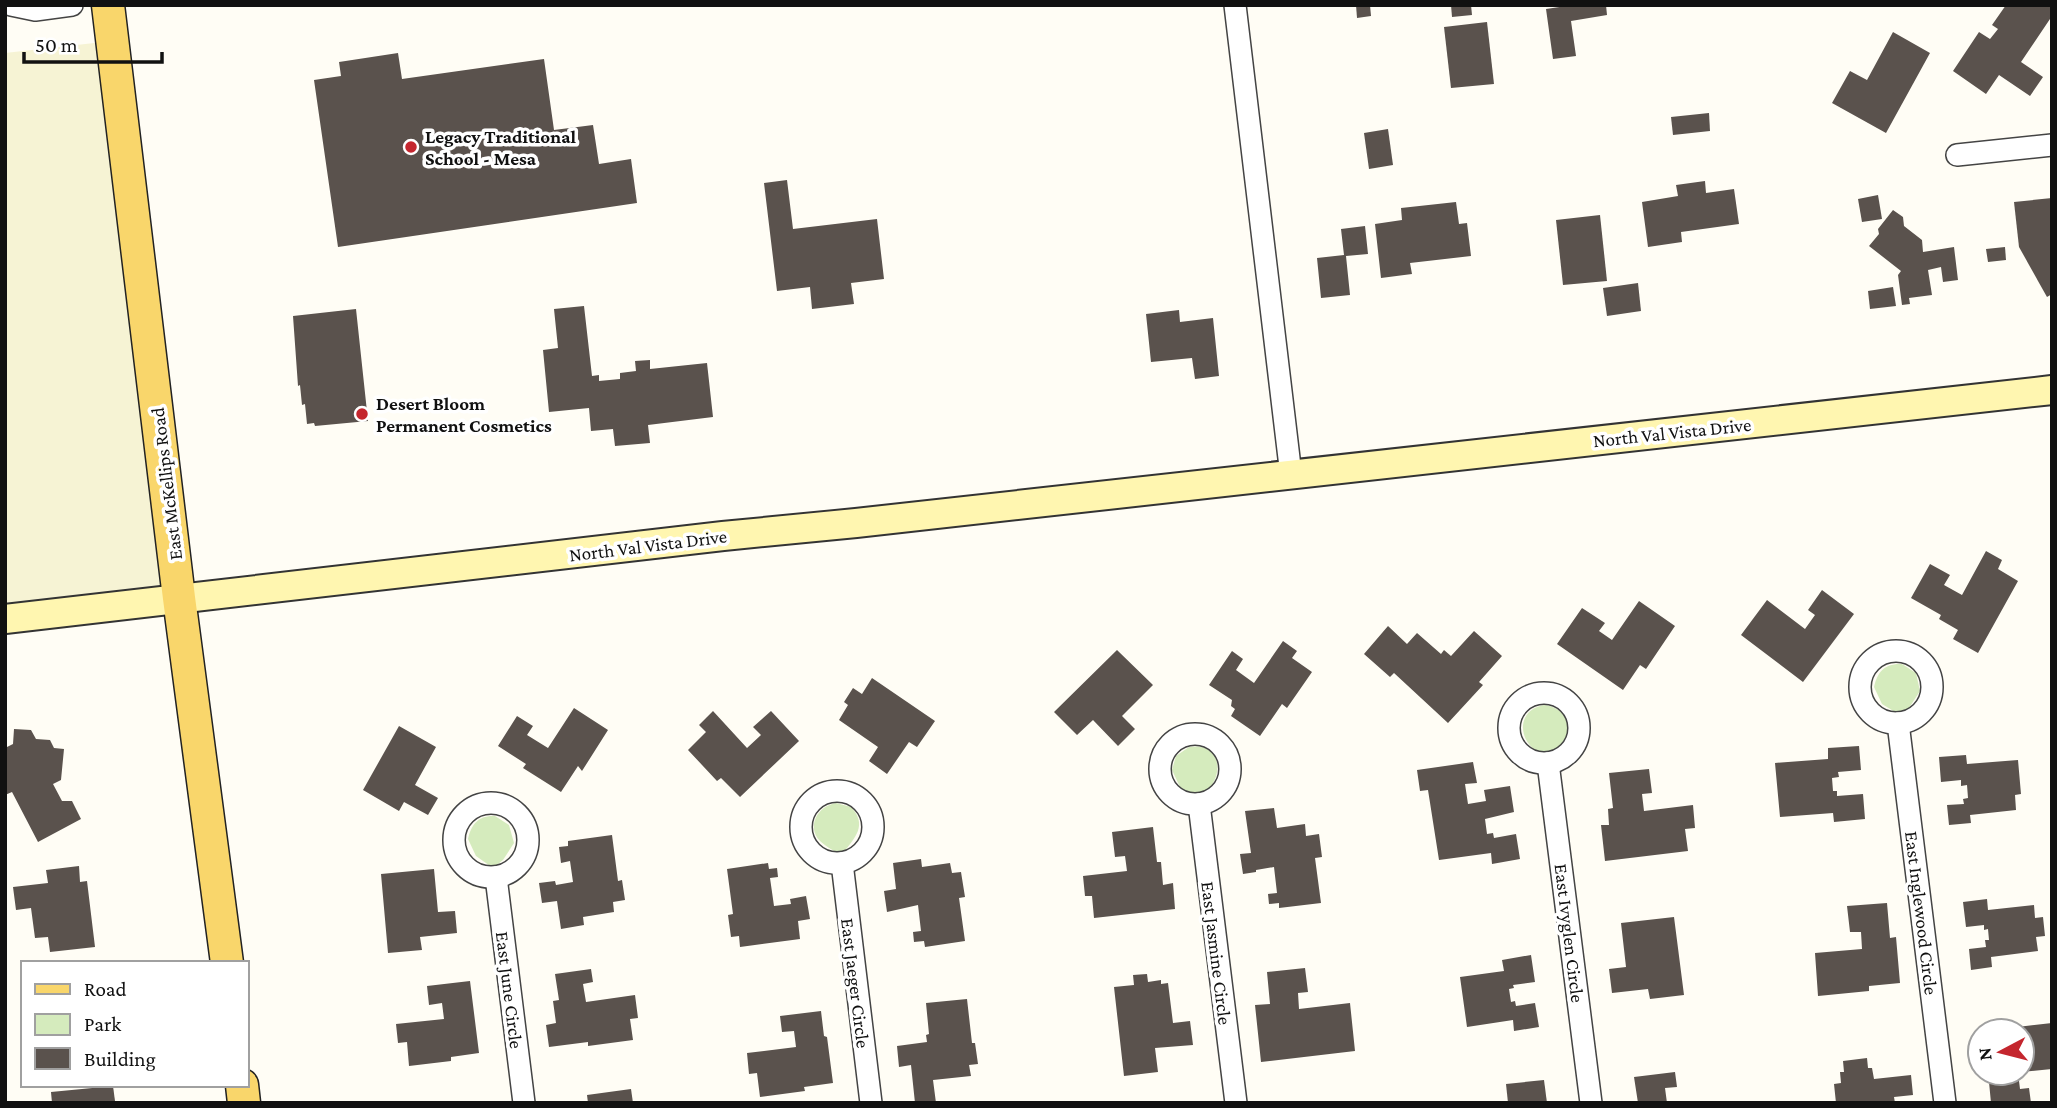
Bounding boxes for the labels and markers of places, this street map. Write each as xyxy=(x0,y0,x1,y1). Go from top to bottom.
place label: Legacy Traditional School - Mesa xyxy=(425,126,576,169)
marker: Legacy Traditional School - Mesa xyxy=(403,139,419,155)
place label: Desert Bloom Permanent Cosmetics xyxy=(376,393,552,436)
marker: Desert Bloom Permanent Cosmetics xyxy=(354,406,370,422)

